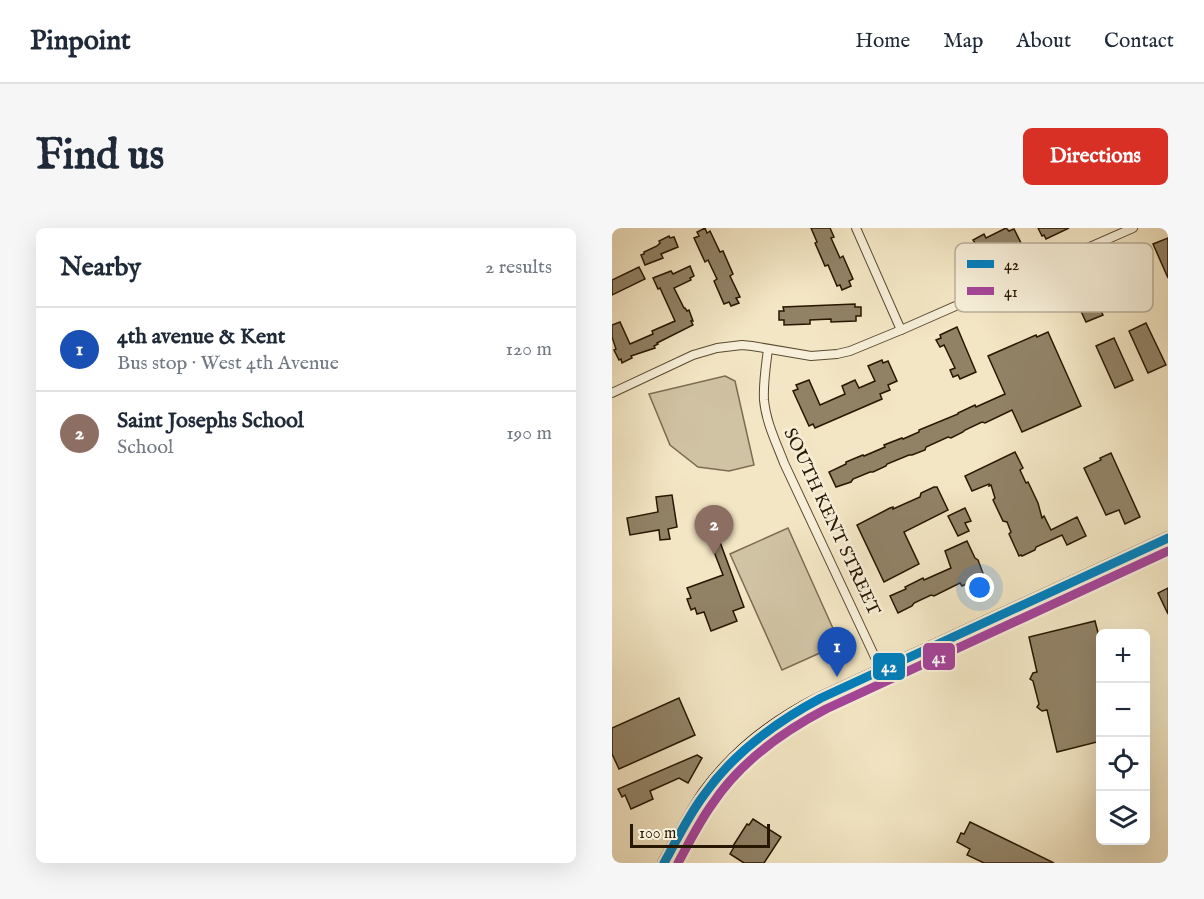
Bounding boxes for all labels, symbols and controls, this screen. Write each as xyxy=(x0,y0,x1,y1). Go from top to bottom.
text: Pinpoint xyxy=(30,24,131,59)
text: Home xyxy=(855,28,910,55)
text: Map xyxy=(943,28,983,55)
text: About xyxy=(1016,28,1071,55)
text: Contact xyxy=(1104,28,1174,55)
button: Directions xyxy=(1023,128,1168,185)
text: Find us xyxy=(36,130,164,183)
legend xyxy=(955,243,1153,312)
text: Nearby xyxy=(60,251,141,284)
text: 2 results xyxy=(485,255,552,280)
text: 42 xyxy=(1004,256,1019,276)
text: 41 xyxy=(1004,283,1018,303)
text: 4th avenue & Kent xyxy=(117,323,285,351)
text: 1 xyxy=(76,337,83,362)
text: 120 m xyxy=(506,337,552,362)
text: Bus stop · West 4th Avenue xyxy=(117,351,339,376)
text: Saint Josephs School xyxy=(117,407,304,435)
text: 2 xyxy=(75,421,84,446)
text: 190 m xyxy=(506,421,552,446)
street label: SOUTH KENT STREET xyxy=(777,425,885,619)
text: School xyxy=(117,435,173,460)
pin: 2 xyxy=(694,506,734,555)
your location xyxy=(965,573,994,602)
pin: 1 xyxy=(818,628,856,677)
map controls xyxy=(1096,629,1150,845)
button: + xyxy=(1096,629,1150,683)
line badge: 41 xyxy=(922,642,956,671)
text: 41 xyxy=(932,649,946,669)
line badge: 42 xyxy=(872,652,906,681)
text: 42 xyxy=(881,658,897,678)
button: − xyxy=(1096,683,1150,737)
button: locate xyxy=(1096,737,1150,791)
button: layers xyxy=(1096,791,1150,845)
scale bar xyxy=(630,821,770,848)
text: 100 m xyxy=(639,824,676,844)

